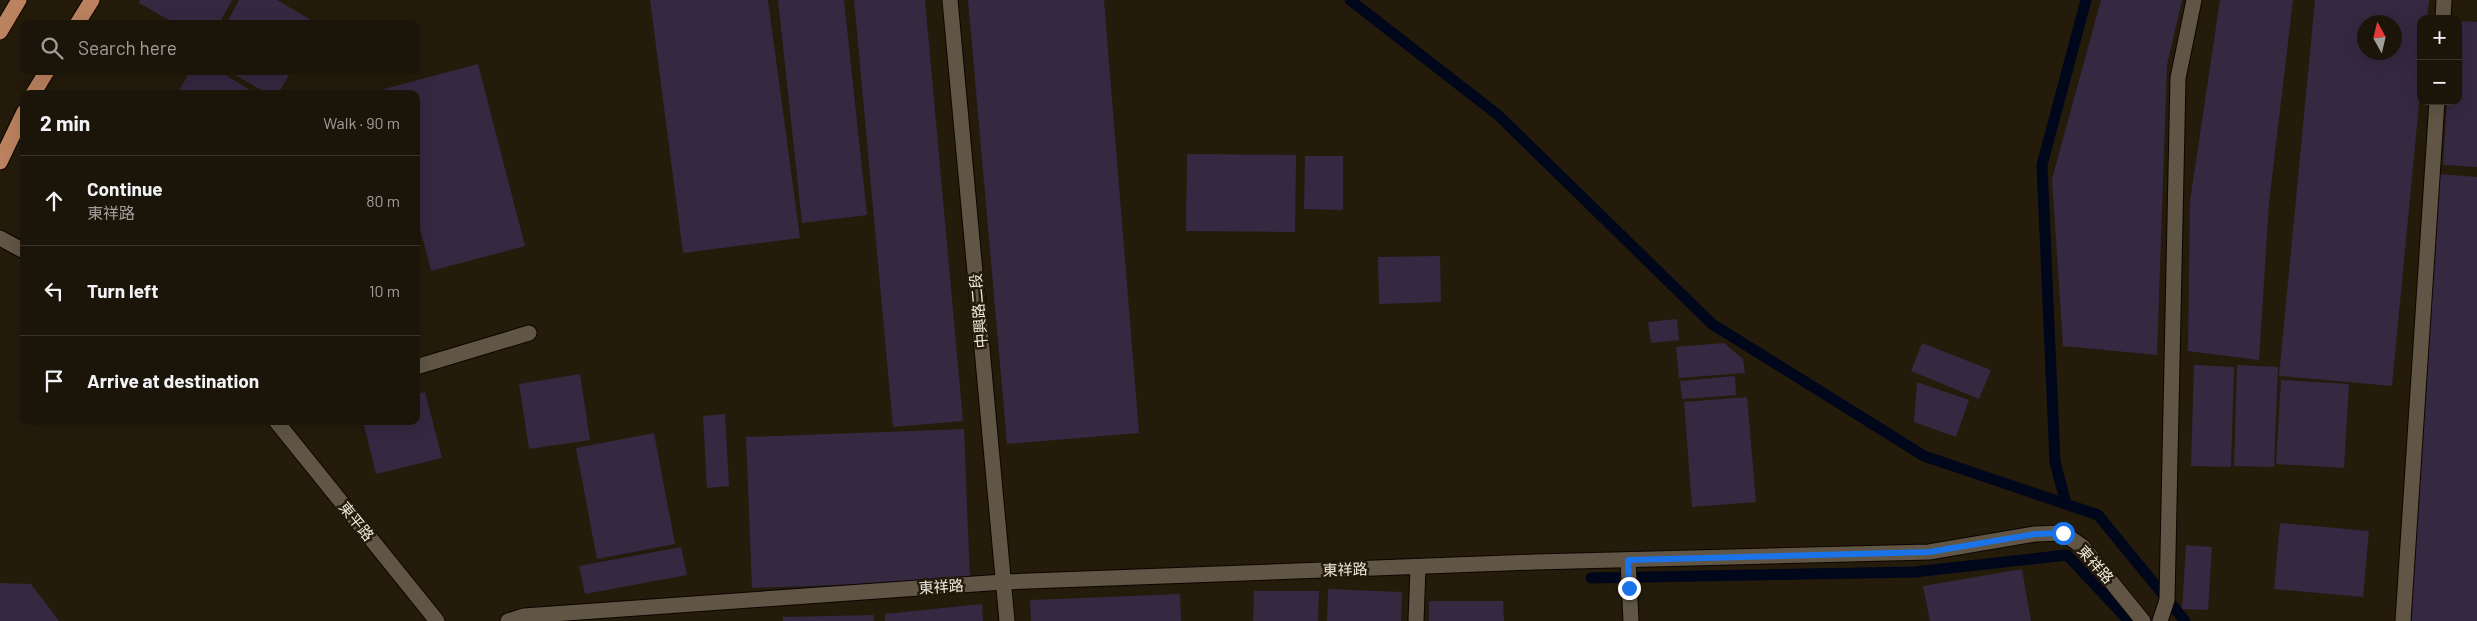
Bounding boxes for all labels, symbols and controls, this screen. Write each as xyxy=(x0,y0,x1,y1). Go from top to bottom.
north arrow xyxy=(2357,15,2402,60)
map controls xyxy=(2417,15,2462,105)
button: + xyxy=(2417,15,2462,60)
search box xyxy=(20,20,420,75)
icon: search xyxy=(38,34,66,62)
text: Search here xyxy=(78,36,177,59)
button: − xyxy=(2417,60,2462,105)
text: 2 min xyxy=(40,110,90,135)
text: Walk · 90 m xyxy=(323,113,400,132)
text: Continue xyxy=(87,177,163,200)
icon: ahead xyxy=(40,187,68,215)
text: 80 m xyxy=(366,191,400,210)
text: 東祥路 xyxy=(87,203,135,222)
street label: 中興路二段 xyxy=(966,273,990,349)
icon: left xyxy=(40,277,68,305)
text: Turn left xyxy=(87,279,158,302)
text: 10 m xyxy=(369,281,400,300)
icon: arrive xyxy=(40,367,68,395)
text: Arrive at destination xyxy=(87,369,259,392)
street label: 東平路 xyxy=(336,498,378,544)
route start xyxy=(2052,522,2075,545)
street label: 東祥路 xyxy=(2074,541,2118,587)
street label: 東祥路 xyxy=(1322,559,1368,579)
street label: 東祥路 xyxy=(918,575,964,597)
route end xyxy=(1618,577,1641,600)

